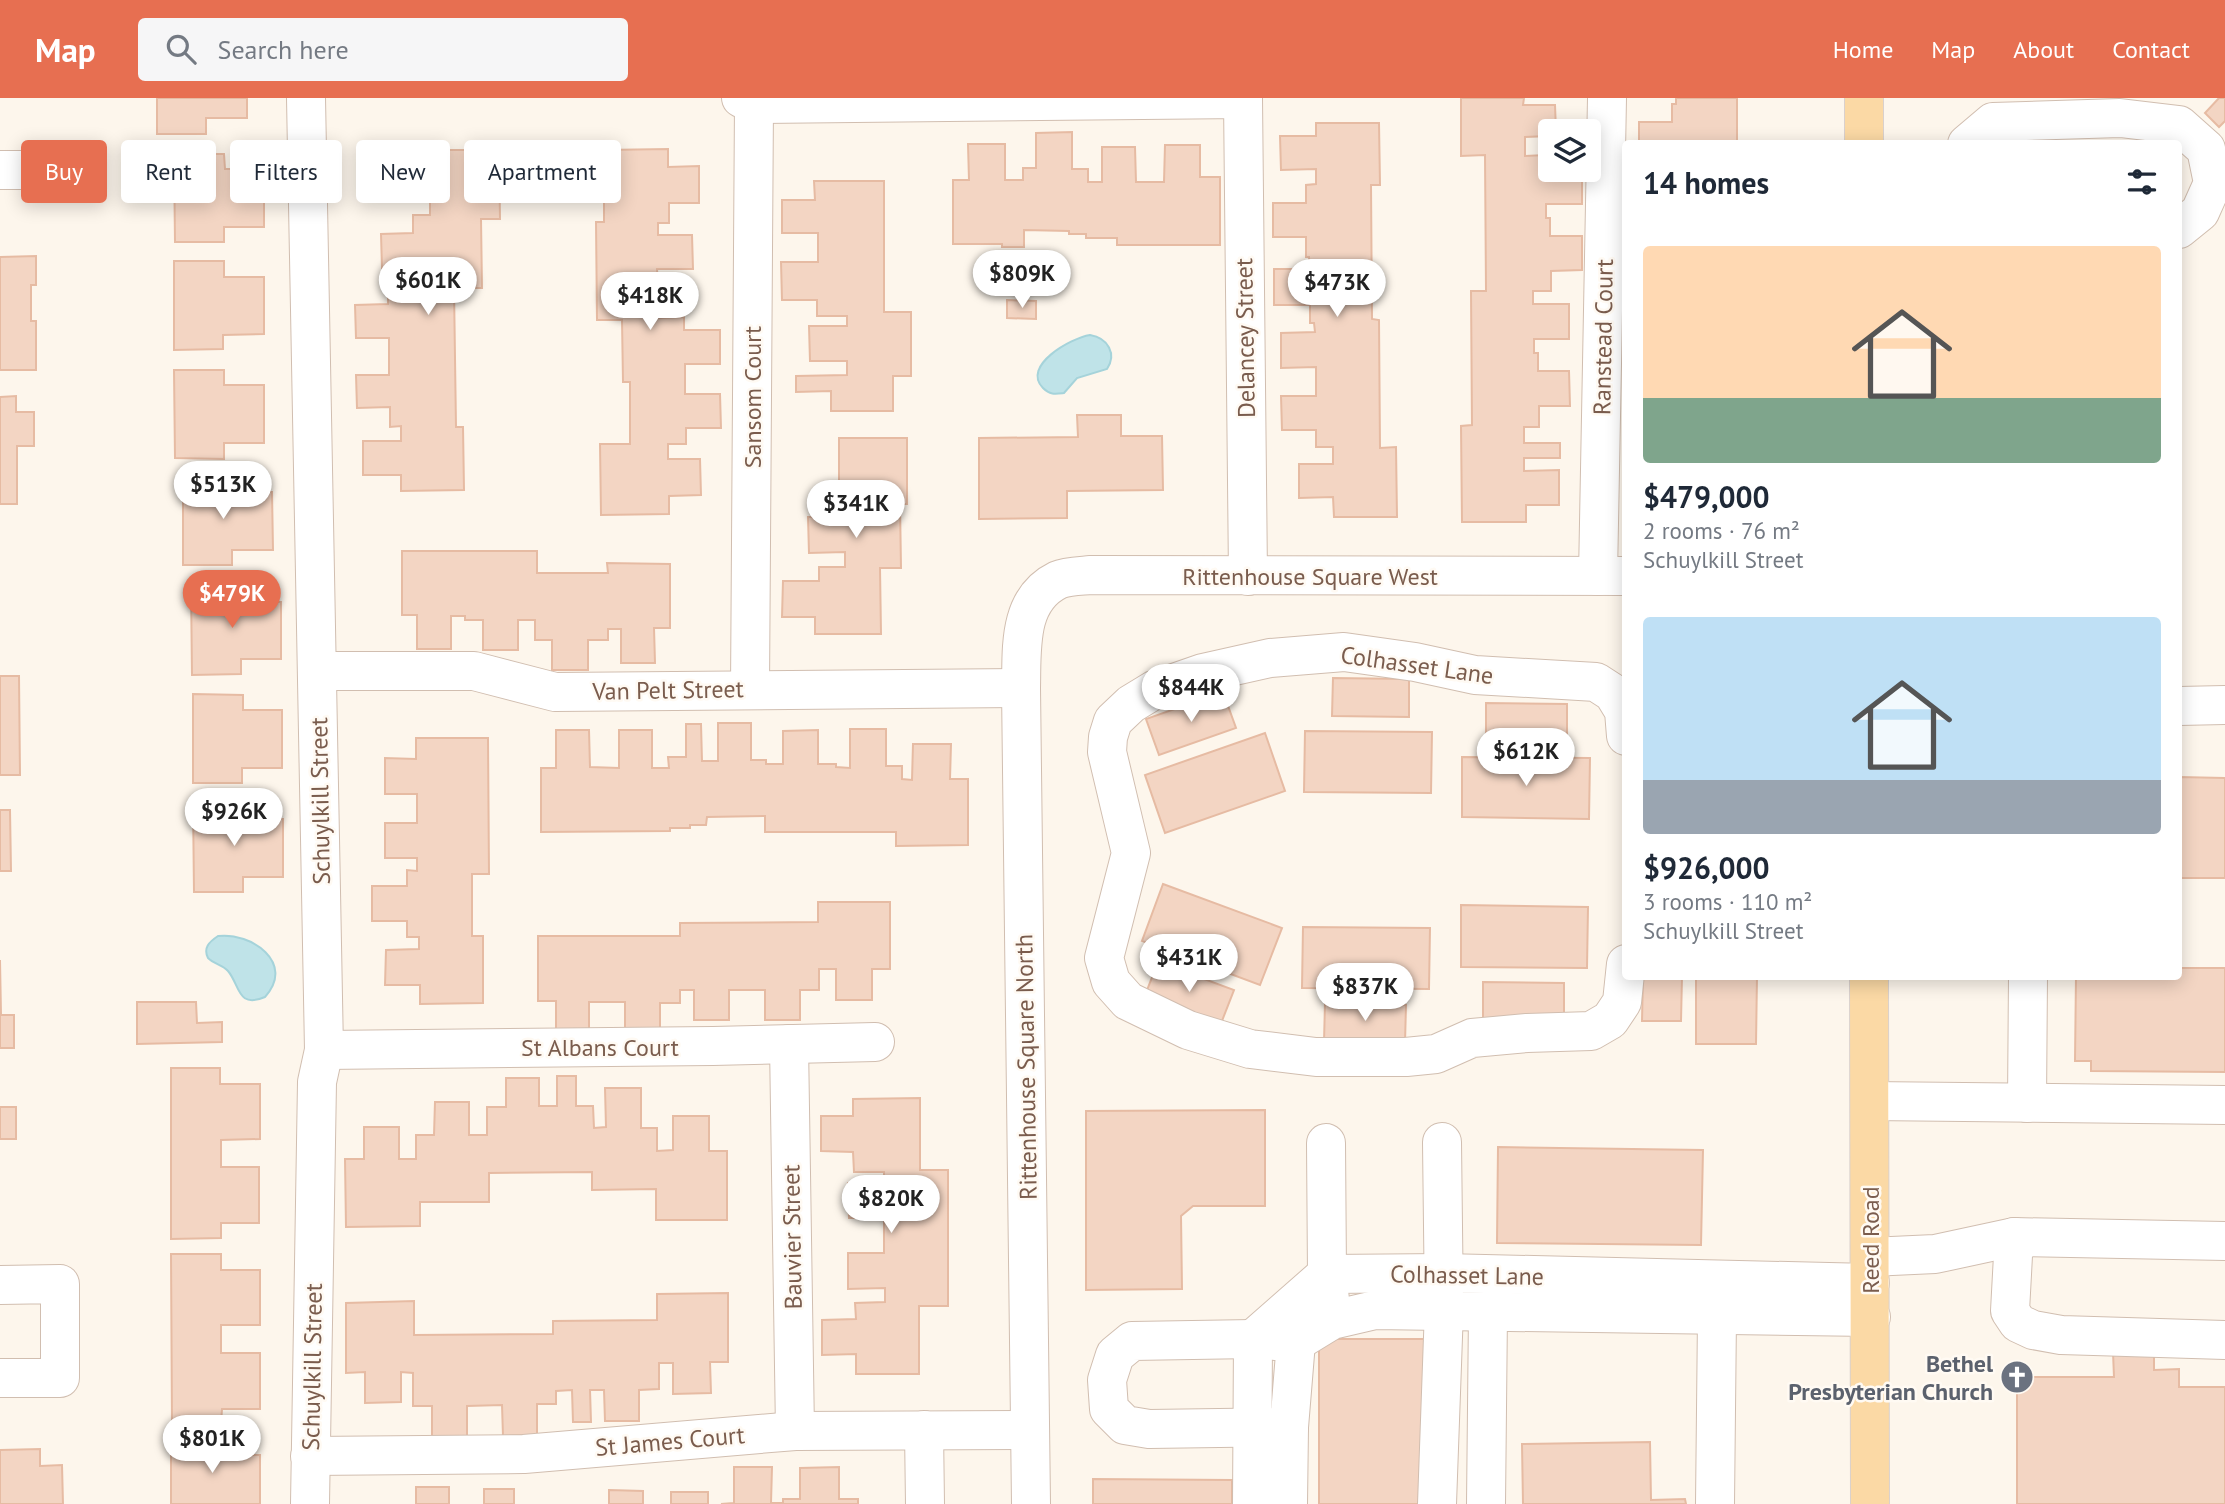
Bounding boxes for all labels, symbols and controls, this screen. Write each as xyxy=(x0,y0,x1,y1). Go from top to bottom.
search box xyxy=(138,18,628,81)
text: Map xyxy=(35,28,96,71)
icon: search xyxy=(162,30,200,68)
text: Search here xyxy=(218,33,349,66)
text: Home xyxy=(1833,34,1893,65)
text: Map xyxy=(1931,34,1975,65)
text: About xyxy=(2013,34,2074,65)
text: Contact xyxy=(2112,34,2190,65)
map controls xyxy=(1538,119,1601,182)
button: layers xyxy=(1538,119,1601,182)
chip: Buy xyxy=(21,140,107,203)
chip: Rent xyxy=(121,140,216,203)
chip: Filters xyxy=(230,140,342,203)
chip: New xyxy=(356,140,450,203)
chip: Apartment xyxy=(464,140,621,203)
text: 14 homes xyxy=(1643,163,1769,202)
icon: filters xyxy=(2123,163,2161,201)
pin: $809K xyxy=(973,250,1071,310)
pin: $601K xyxy=(379,258,477,317)
text: $809K xyxy=(989,258,1055,287)
street label: Delancey Street xyxy=(1228,258,1262,418)
street label: Ranstead Court xyxy=(1586,259,1620,415)
pin: $473K xyxy=(1288,260,1386,319)
text: $601K xyxy=(395,265,461,294)
text: $473K xyxy=(1304,267,1370,296)
pin: $418K xyxy=(601,272,699,332)
text: $418K xyxy=(617,280,683,309)
icon: home xyxy=(1839,291,1965,417)
street label: Sansom Court xyxy=(737,326,768,468)
pin: $513K xyxy=(174,462,272,521)
text: $513K xyxy=(190,469,256,498)
text: $479,000 xyxy=(1643,477,1770,516)
pin: $341K xyxy=(807,480,905,540)
text: $341K xyxy=(823,488,889,517)
text: 2 rooms · 76 m² xyxy=(1643,516,1800,545)
text: Schuylkill Street xyxy=(1643,545,1804,574)
street label: Rittenhouse Square West xyxy=(1182,561,1438,592)
pin: $479K xyxy=(183,570,281,630)
text: $479K xyxy=(199,578,265,607)
street label: Colhasset Lane xyxy=(1339,639,1495,691)
icon: home xyxy=(1839,662,1965,788)
pin: $844K xyxy=(1142,664,1240,724)
text: $844K xyxy=(1158,672,1224,701)
street label: Van Pelt Street xyxy=(591,673,744,707)
street label: Schuylkill Street xyxy=(303,717,337,885)
pin: $612K xyxy=(1477,728,1575,788)
text: $612K xyxy=(1493,736,1559,765)
pin: $926K xyxy=(185,788,283,848)
text: $926K xyxy=(201,796,267,825)
text: $926,000 xyxy=(1643,848,1770,887)
text: 3 rooms · 110 m² xyxy=(1643,887,1812,916)
text: Schuylkill Street xyxy=(1643,916,1804,945)
street label: Rittenhouse Square North xyxy=(1008,934,1044,1200)
pin: $431K xyxy=(1140,934,1238,994)
text: $431K xyxy=(1156,942,1222,971)
pin: $837K xyxy=(1316,964,1414,1023)
text: $837K xyxy=(1332,971,1398,1000)
street label: St Albans Court xyxy=(521,1032,679,1063)
street label: Bauvier Street xyxy=(775,1164,809,1310)
pin: $820K xyxy=(842,1176,940,1235)
text: $820K xyxy=(858,1183,924,1212)
street label: Reed Road xyxy=(1855,1186,1886,1294)
street label: Colhasset Lane xyxy=(1390,1258,1544,1292)
street label: Schuylkill Street xyxy=(295,1283,329,1451)
place label: Bethel Presbyterian Church xyxy=(1788,1348,1994,1407)
church icon: Bethel Presbyterian Church xyxy=(1998,1358,2036,1396)
pin: $801K xyxy=(163,1416,261,1475)
street label: St James Court xyxy=(594,1419,746,1463)
text: $801K xyxy=(179,1423,245,1452)

